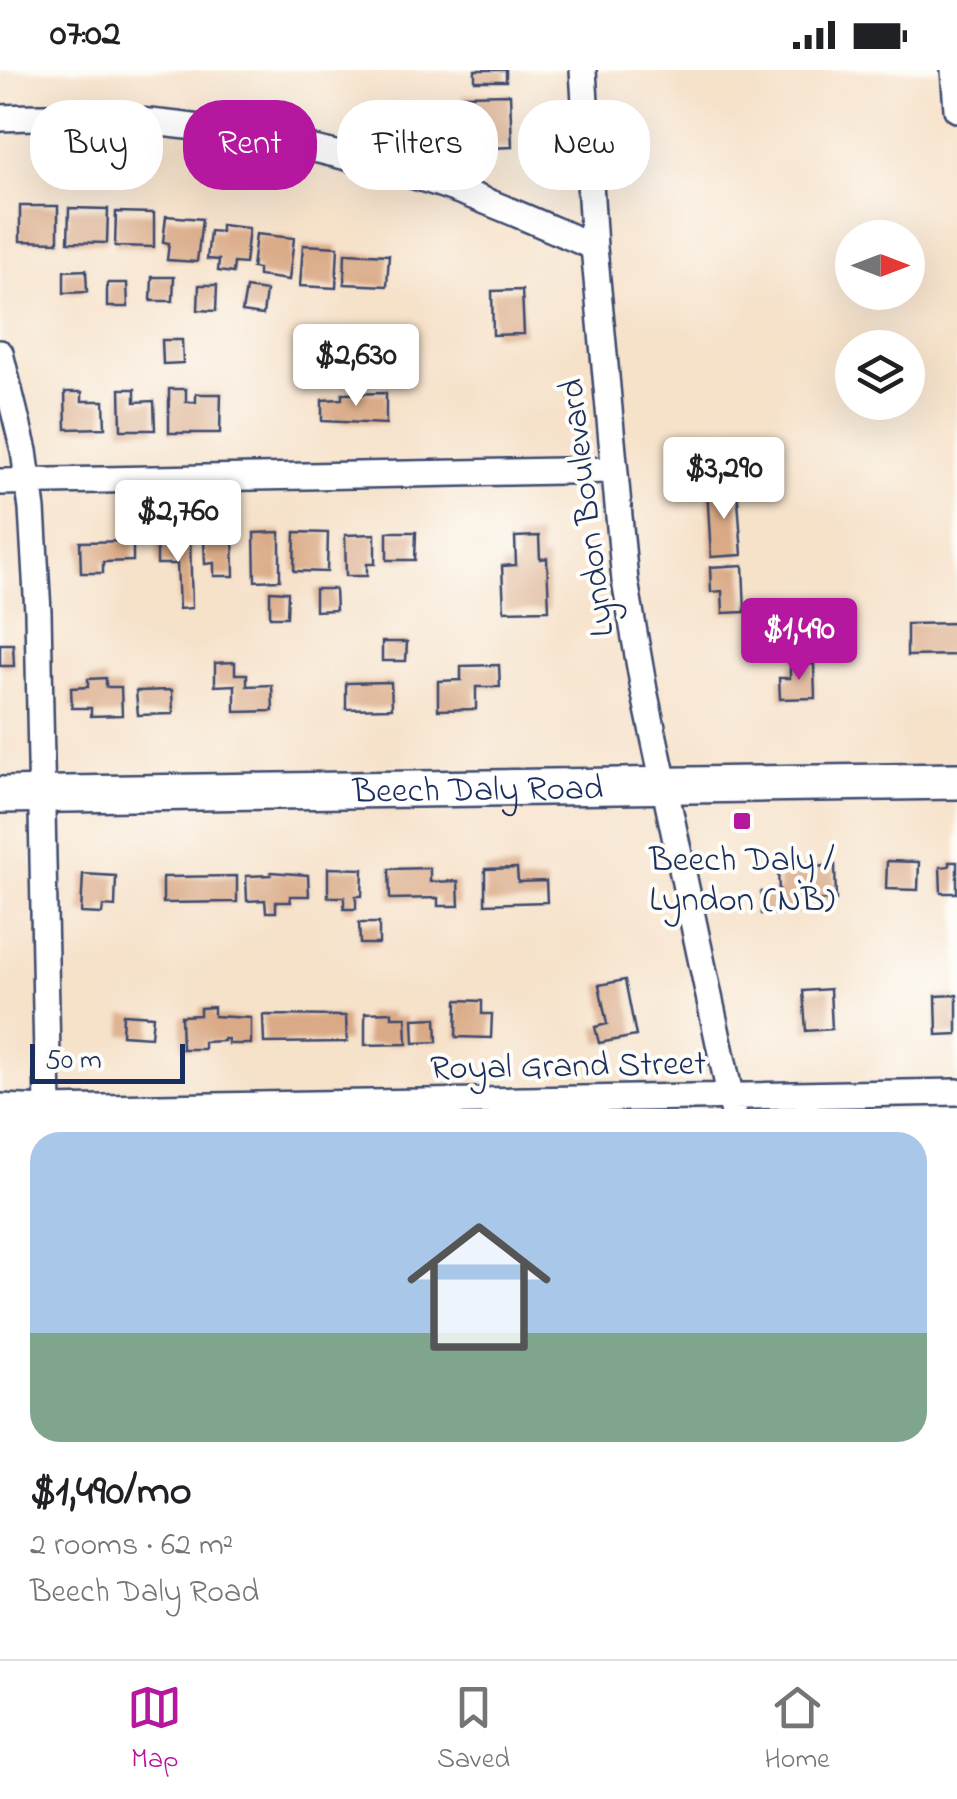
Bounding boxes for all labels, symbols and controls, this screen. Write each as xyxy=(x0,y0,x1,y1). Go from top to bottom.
text: 07:02 xyxy=(50,7,121,63)
chip: Buy xyxy=(30,100,163,190)
chip: Rent xyxy=(183,100,317,190)
chip: Filters xyxy=(337,100,498,190)
chip: New xyxy=(518,100,650,190)
north arrow xyxy=(835,220,925,310)
map controls xyxy=(835,220,925,420)
pin: $2,630 xyxy=(275,324,437,409)
button: layers xyxy=(835,330,925,420)
text: $2,630 xyxy=(315,333,397,380)
street label: Lyndon Boulevard xyxy=(547,376,630,640)
pin: $3,290 xyxy=(643,437,805,522)
text: $3,290 xyxy=(685,446,763,493)
pin: $2,760 xyxy=(97,480,259,565)
text: $2,760 xyxy=(137,489,219,536)
pin: $1,490 xyxy=(718,598,880,683)
text: $1,490 xyxy=(763,607,835,654)
street label: Beech Daly Road xyxy=(351,764,604,819)
marker: Beech Daly / Lyndon (NB) xyxy=(731,810,753,832)
place label: Beech Daly / Lyndon (NB) xyxy=(648,836,835,927)
scale bar xyxy=(30,1039,185,1084)
street label: Royal Grand Street xyxy=(430,1040,707,1095)
text: 50 m xyxy=(45,1041,102,1082)
icon: home xyxy=(389,1197,569,1377)
text: $1,490/mo xyxy=(30,1462,192,1523)
text: 2 rooms · 62 m² xyxy=(30,1523,233,1570)
text: Beech Daly Road xyxy=(30,1570,259,1617)
tab: Map xyxy=(127,1680,182,1781)
tab: Saved xyxy=(437,1680,510,1781)
tab: Home xyxy=(765,1680,830,1781)

